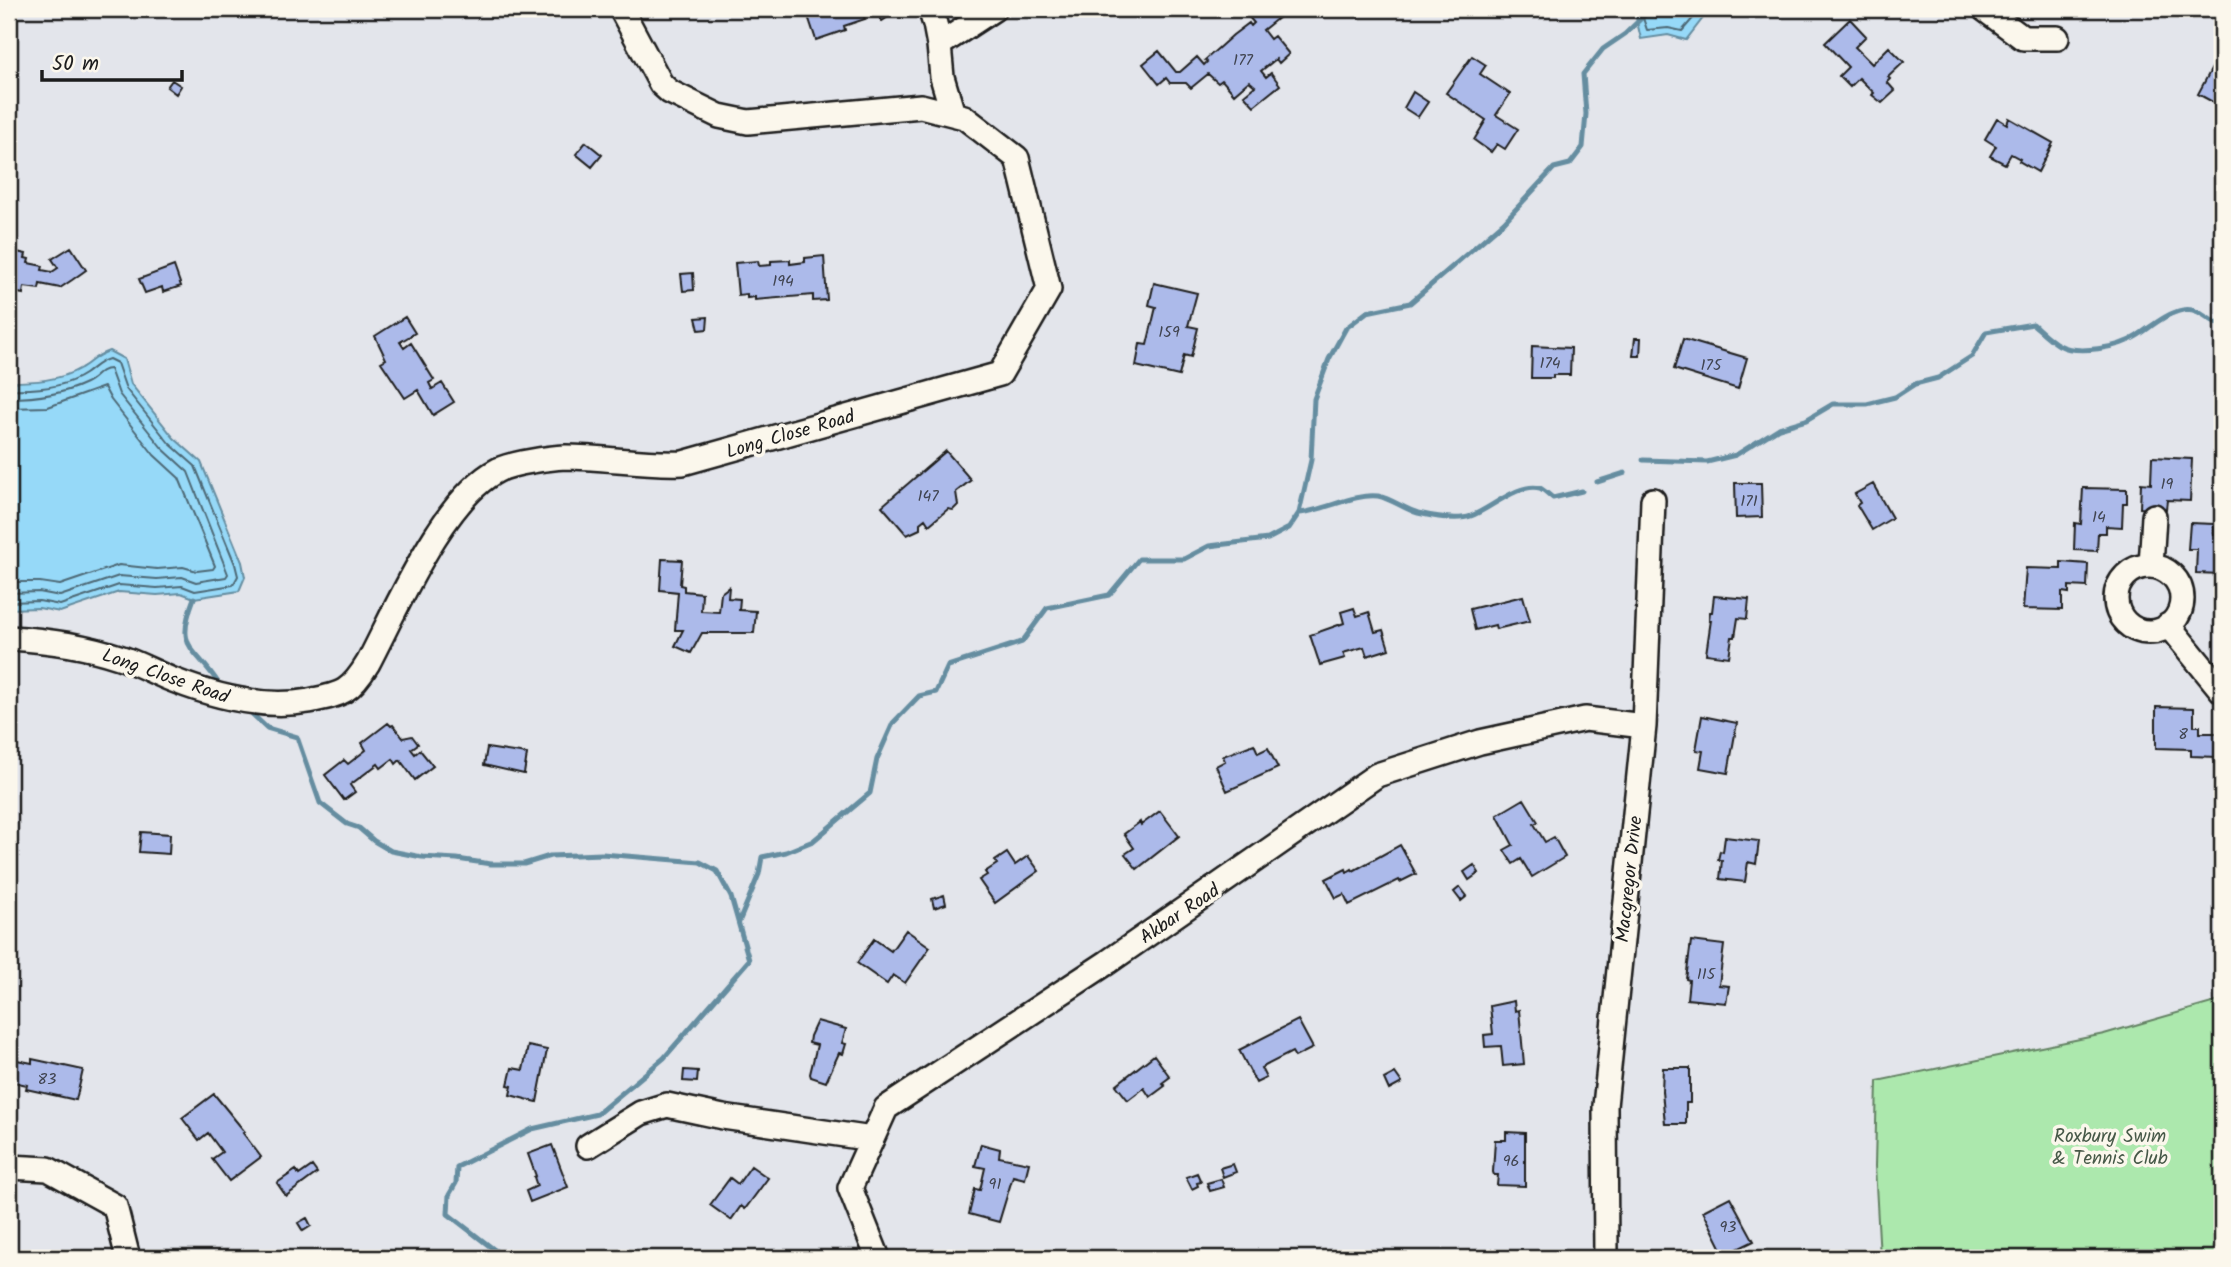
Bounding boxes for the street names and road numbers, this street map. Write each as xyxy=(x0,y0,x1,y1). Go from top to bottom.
street label: Long Close Road xyxy=(723,402,859,468)
street label: Long Close Road xyxy=(98,641,233,713)
street label: Macgregor Drive xyxy=(1608,814,1652,944)
street label: Akbar Road xyxy=(1134,876,1227,953)

